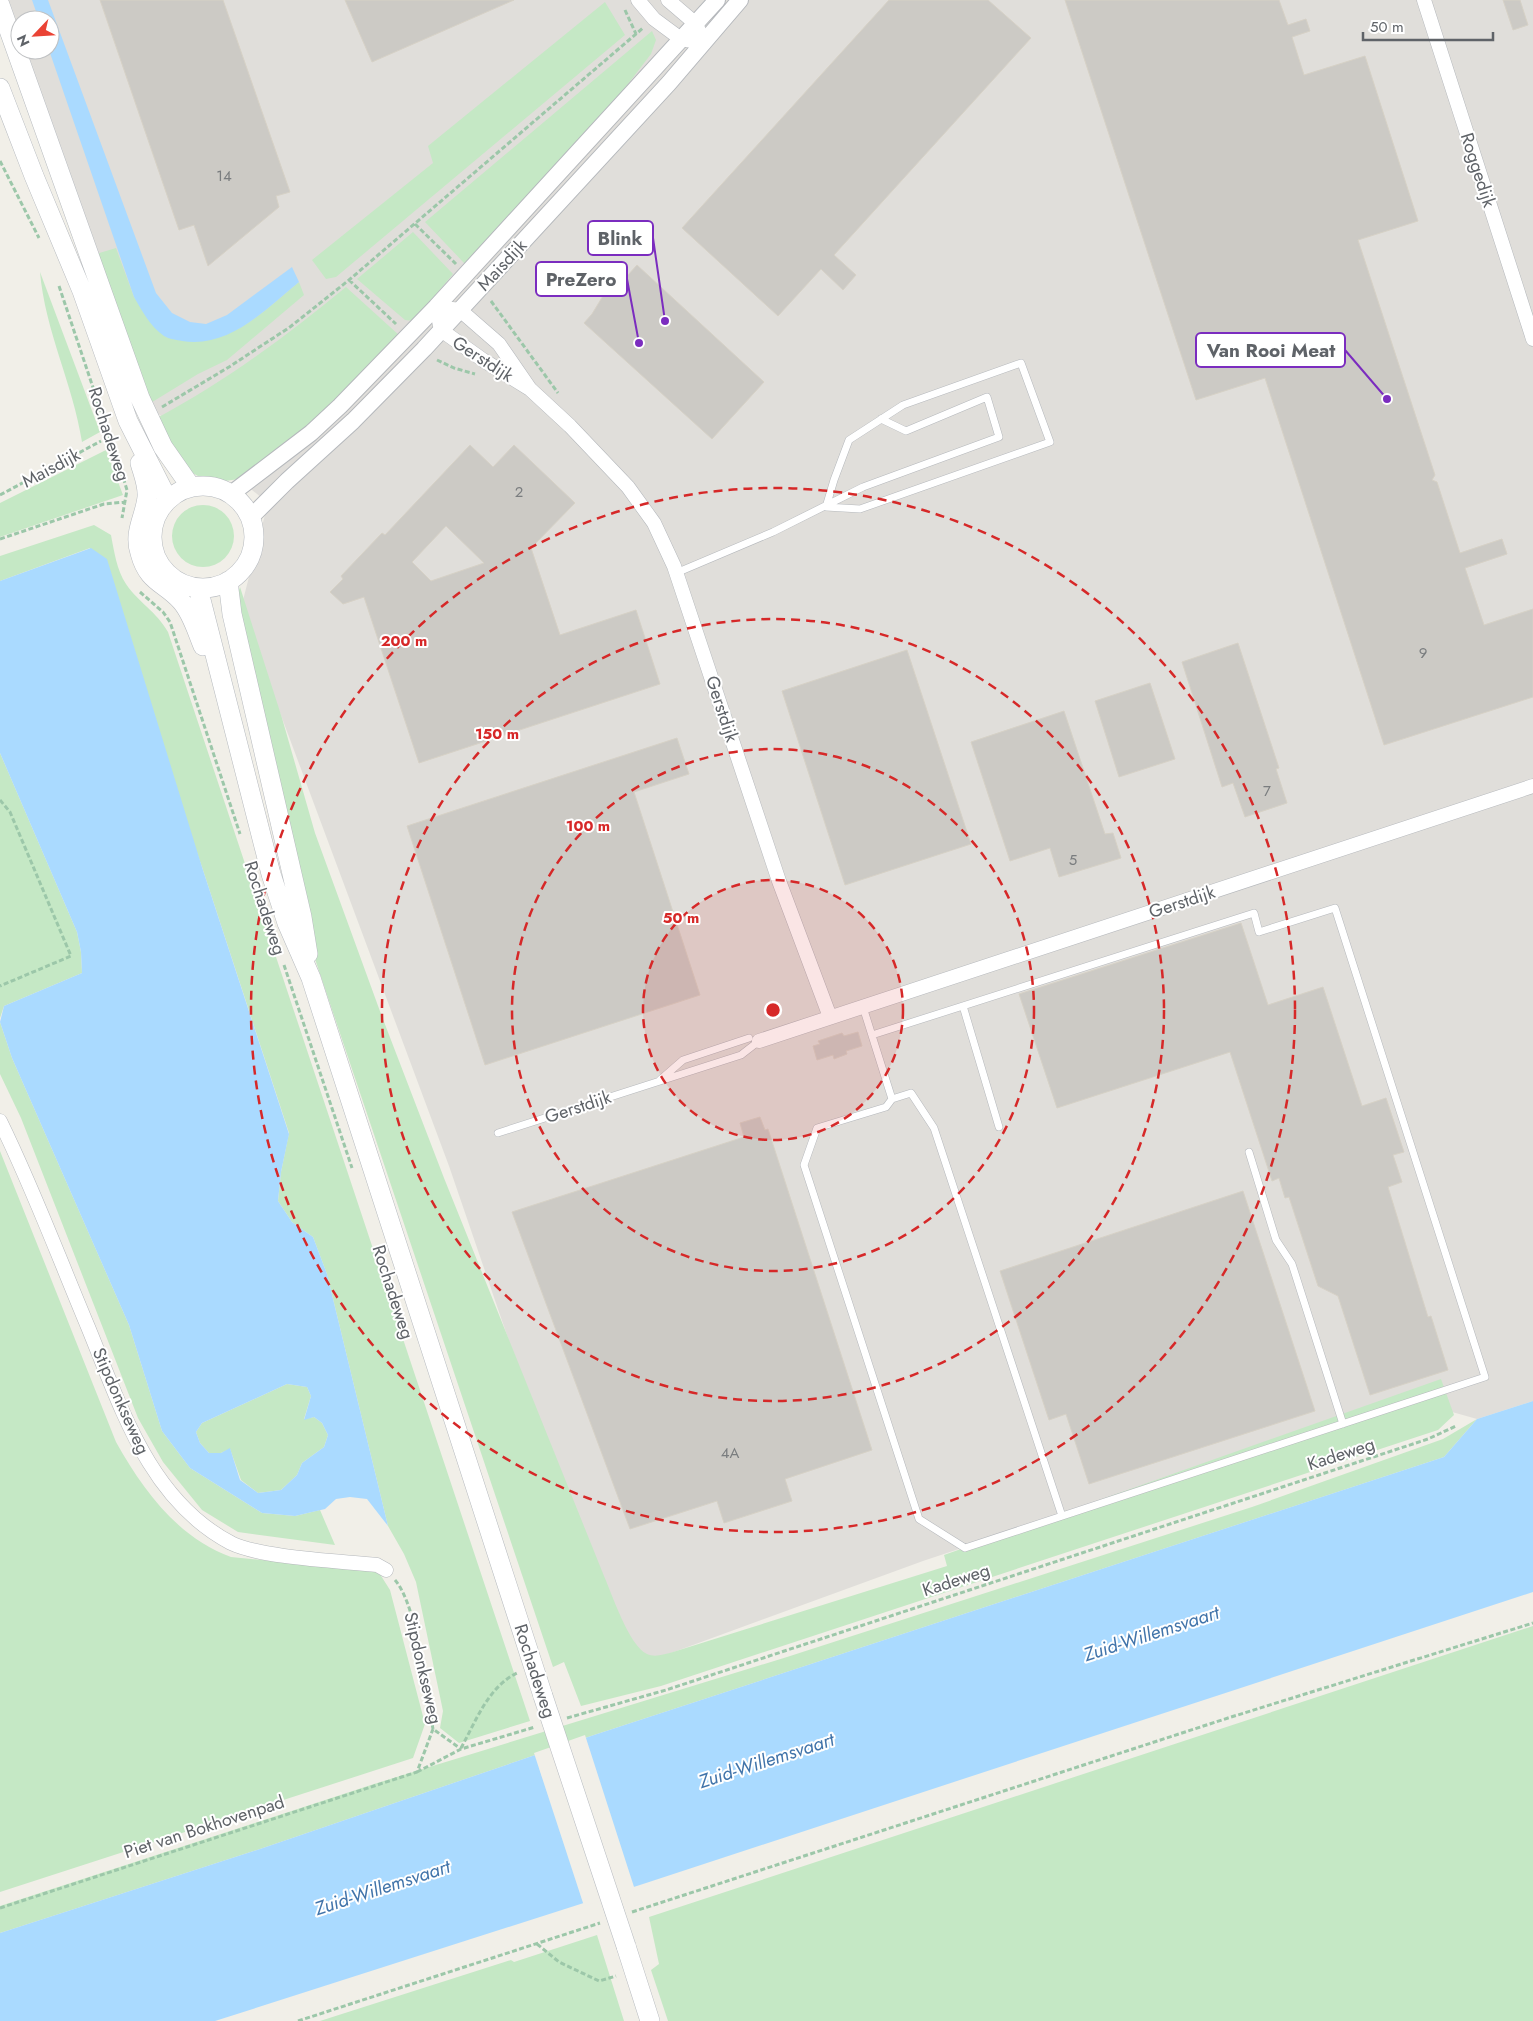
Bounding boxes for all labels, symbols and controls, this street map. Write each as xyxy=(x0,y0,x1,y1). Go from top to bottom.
north arrow xyxy=(10,10,60,60)
scale bar xyxy=(1363,10,1493,42)
text: 50 m xyxy=(1370,16,1404,38)
text: N xyxy=(12,31,35,50)
street label: Roggedijk xyxy=(1454,129,1502,211)
house number: 14 xyxy=(216,165,232,187)
callout: Blink xyxy=(588,221,653,255)
text: Blink xyxy=(598,225,642,252)
street label: Maisdijk xyxy=(471,233,533,297)
callout: PreZero xyxy=(536,262,627,296)
text: PreZero xyxy=(546,266,616,293)
street label: Gerstdijk xyxy=(447,329,519,389)
callout: Van Rooi Meat xyxy=(1196,333,1345,367)
text: Van Rooi Meat xyxy=(1206,337,1335,364)
street label: Rochadeweg xyxy=(82,384,136,484)
street label: Maisdijk xyxy=(17,442,85,494)
house number: 2 xyxy=(515,481,523,503)
text: 200 m xyxy=(381,630,427,652)
house number: 9 xyxy=(1419,642,1427,664)
street label: Gerstdijk xyxy=(699,672,745,746)
text: 150 m xyxy=(475,723,519,745)
house number: 7 xyxy=(1263,780,1271,802)
text: 100 m xyxy=(566,815,610,837)
house number: 5 xyxy=(1069,849,1077,871)
street label: Rochadeweg xyxy=(238,858,292,958)
street label: Gerstdijk xyxy=(1145,879,1219,925)
text: 50 m xyxy=(663,907,699,929)
centre of rings xyxy=(764,1001,782,1019)
street label: Gerstdijk xyxy=(541,1084,615,1130)
street label: Rochadeweg xyxy=(366,1242,420,1342)
street label: Stipdonkseweg xyxy=(86,1343,156,1459)
street label: Kadeweg xyxy=(1304,1431,1378,1477)
house number: 4A xyxy=(721,1442,739,1464)
street label: Kadeweg xyxy=(919,1557,993,1603)
water label: Zuid-Willemsvaart xyxy=(1079,1598,1224,1668)
street label: Stipdonkseweg xyxy=(397,1609,449,1727)
street label: Rochadeweg xyxy=(508,1621,562,1721)
water label: Zuid-Willemsvaart xyxy=(694,1725,839,1795)
street label: Piet van Bokhovenpad xyxy=(120,1789,288,1865)
water label: Zuid-Willemsvaart xyxy=(310,1852,455,1922)

